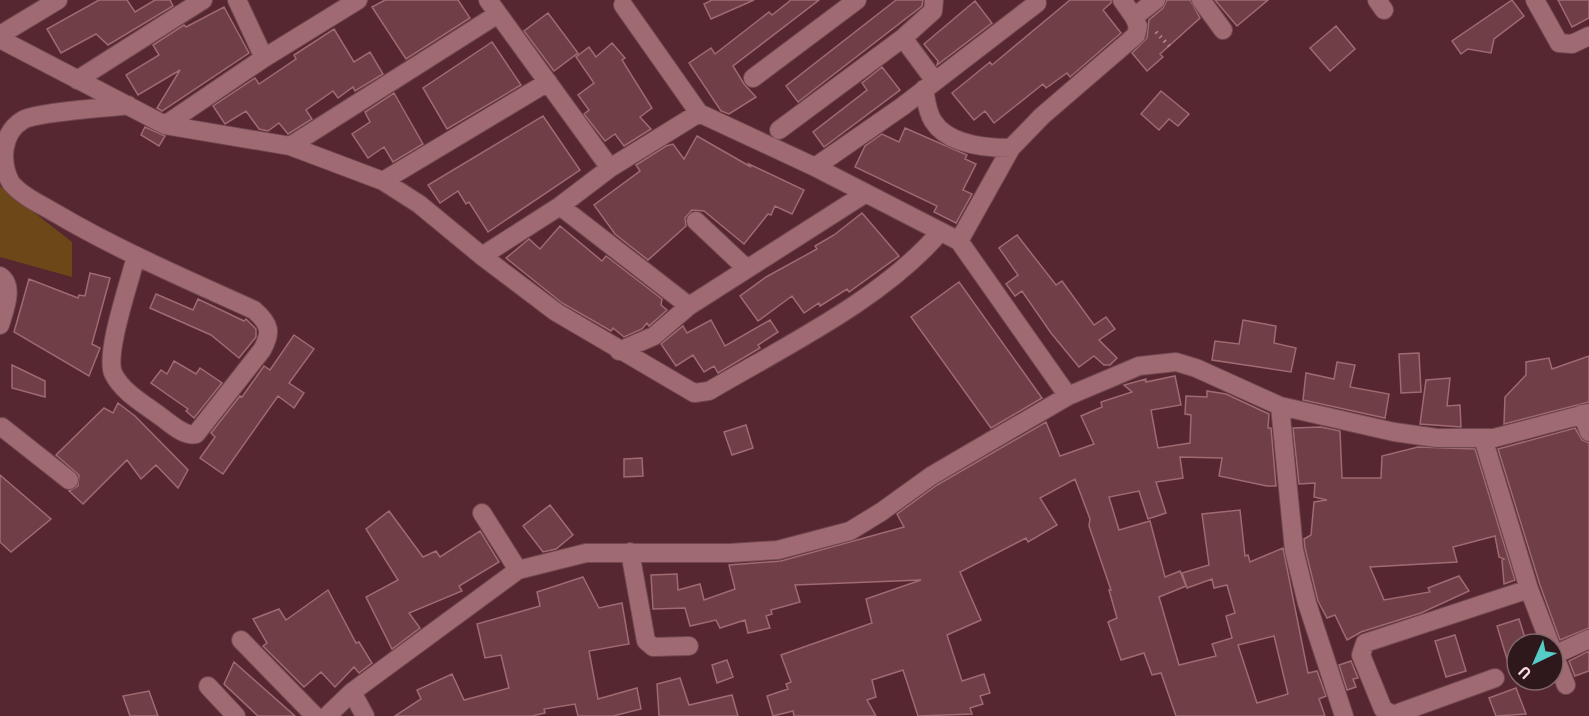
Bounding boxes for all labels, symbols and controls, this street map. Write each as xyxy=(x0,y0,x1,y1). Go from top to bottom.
north arrow xyxy=(1505,632,1565,692)
text: U xyxy=(1514,663,1534,683)

